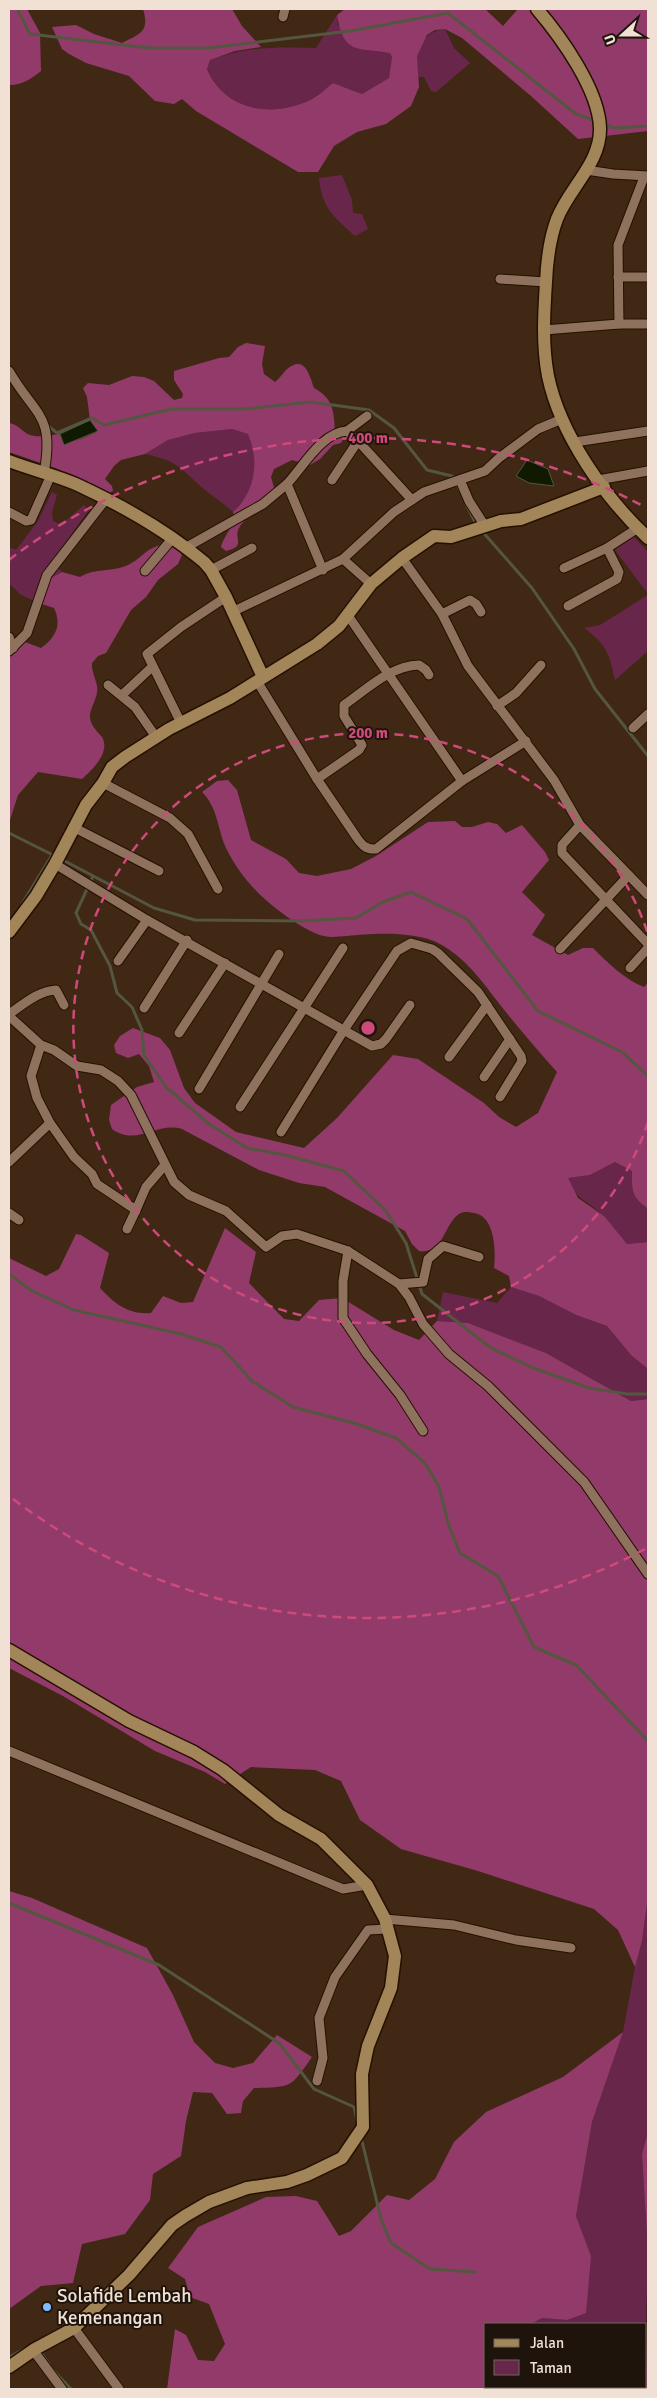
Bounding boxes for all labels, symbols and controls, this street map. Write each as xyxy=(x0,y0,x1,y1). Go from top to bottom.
north arrow xyxy=(597,10,647,60)
text: U xyxy=(601,32,620,47)
text: 400 m xyxy=(348,429,388,447)
text: 200 m xyxy=(348,724,388,742)
centre of rings xyxy=(359,1019,377,1037)
place label: Solafide Lembah Kemenangan xyxy=(57,2284,192,2330)
marker: Solafide Lembah Kemenangan xyxy=(41,2301,53,2313)
legend xyxy=(484,2323,647,2388)
text: Jalan xyxy=(530,2334,564,2352)
text: Taman xyxy=(530,2359,572,2377)

